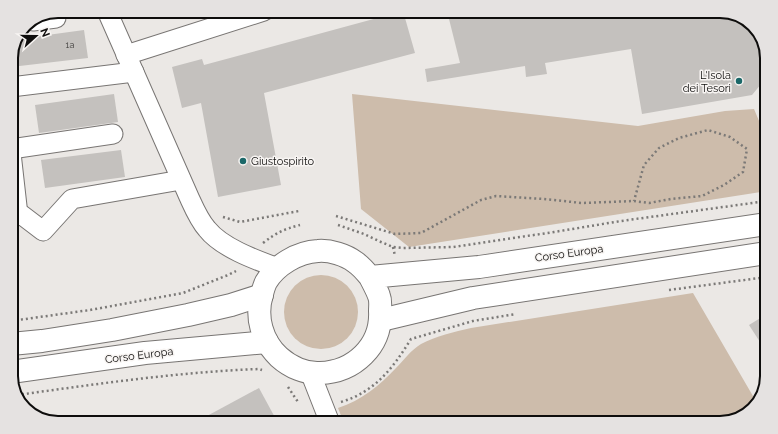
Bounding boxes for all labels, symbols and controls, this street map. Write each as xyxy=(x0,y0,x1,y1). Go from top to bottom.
north arrow xyxy=(16,16,56,56)
text: N xyxy=(37,26,52,39)
house number: 1a xyxy=(66,40,74,50)
place label: L'Isola dei Tesori xyxy=(683,69,731,95)
marker: L'Isola dei Tesori xyxy=(734,76,744,86)
place label: Giustospirito xyxy=(251,155,315,168)
marker: Giustospirito xyxy=(238,156,248,166)
street label: Corso Europa xyxy=(534,242,604,265)
street label: Corso Europa xyxy=(104,345,174,366)

